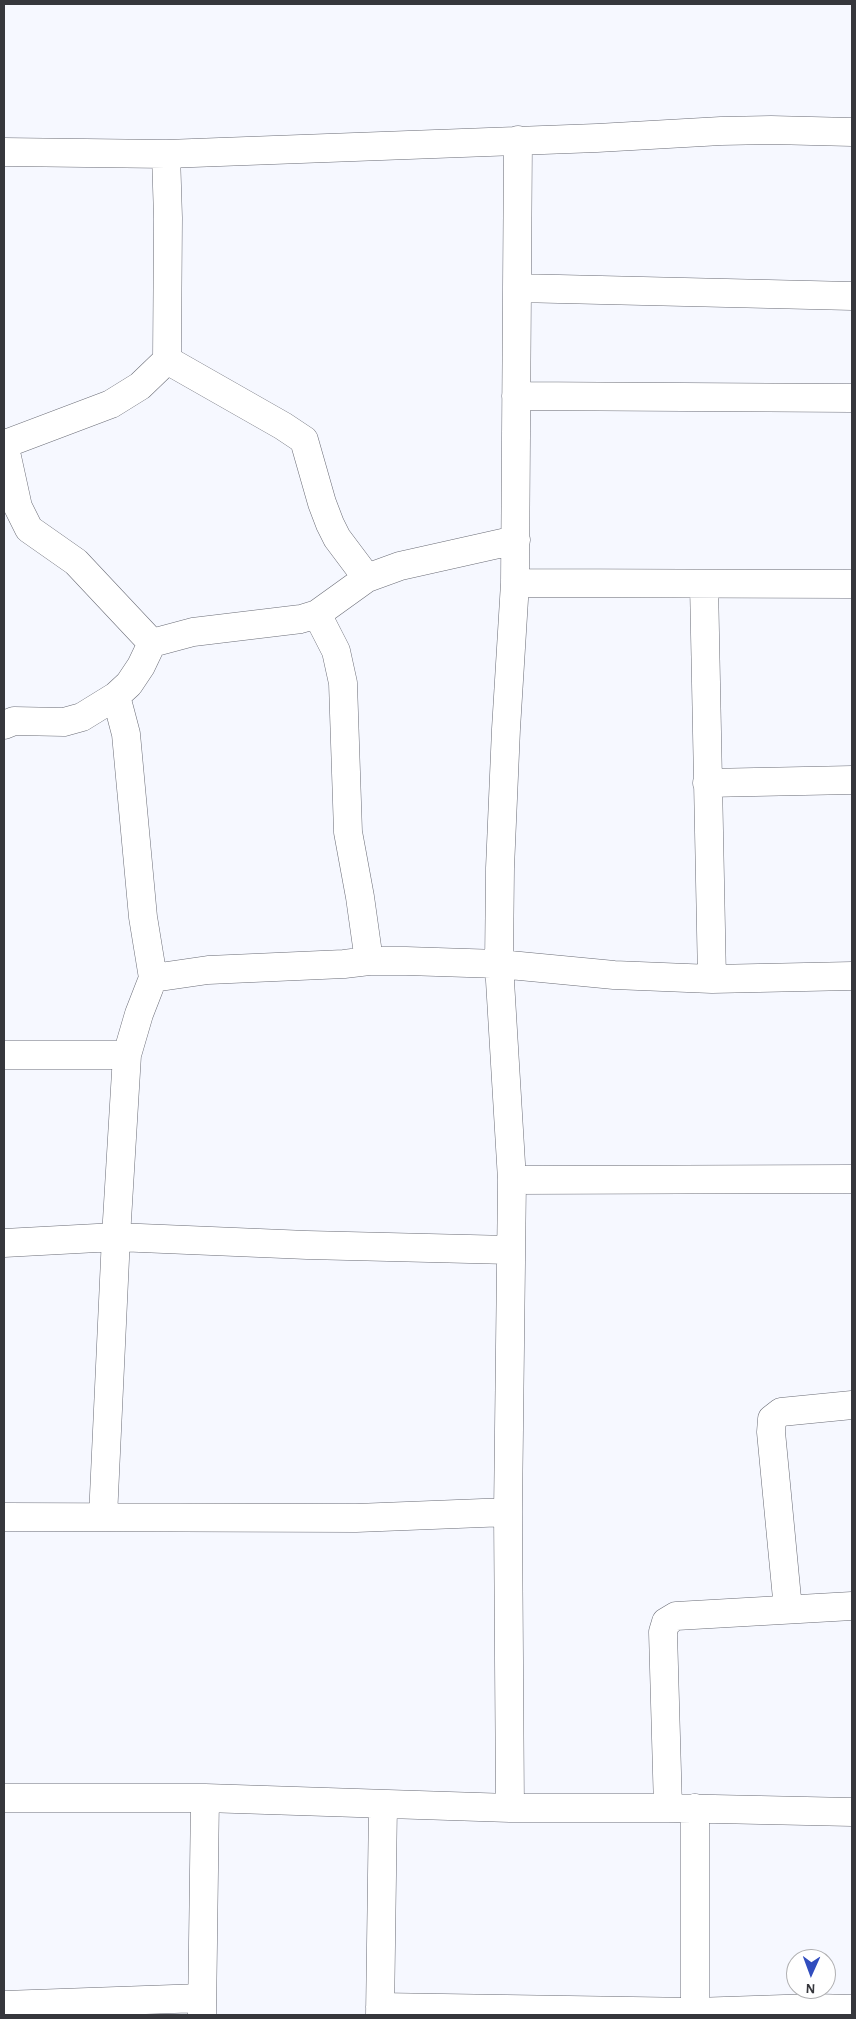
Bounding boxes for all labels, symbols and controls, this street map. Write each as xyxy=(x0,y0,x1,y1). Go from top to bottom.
north arrow xyxy=(786,1949,836,1999)
text: N xyxy=(805,1981,816,1995)

